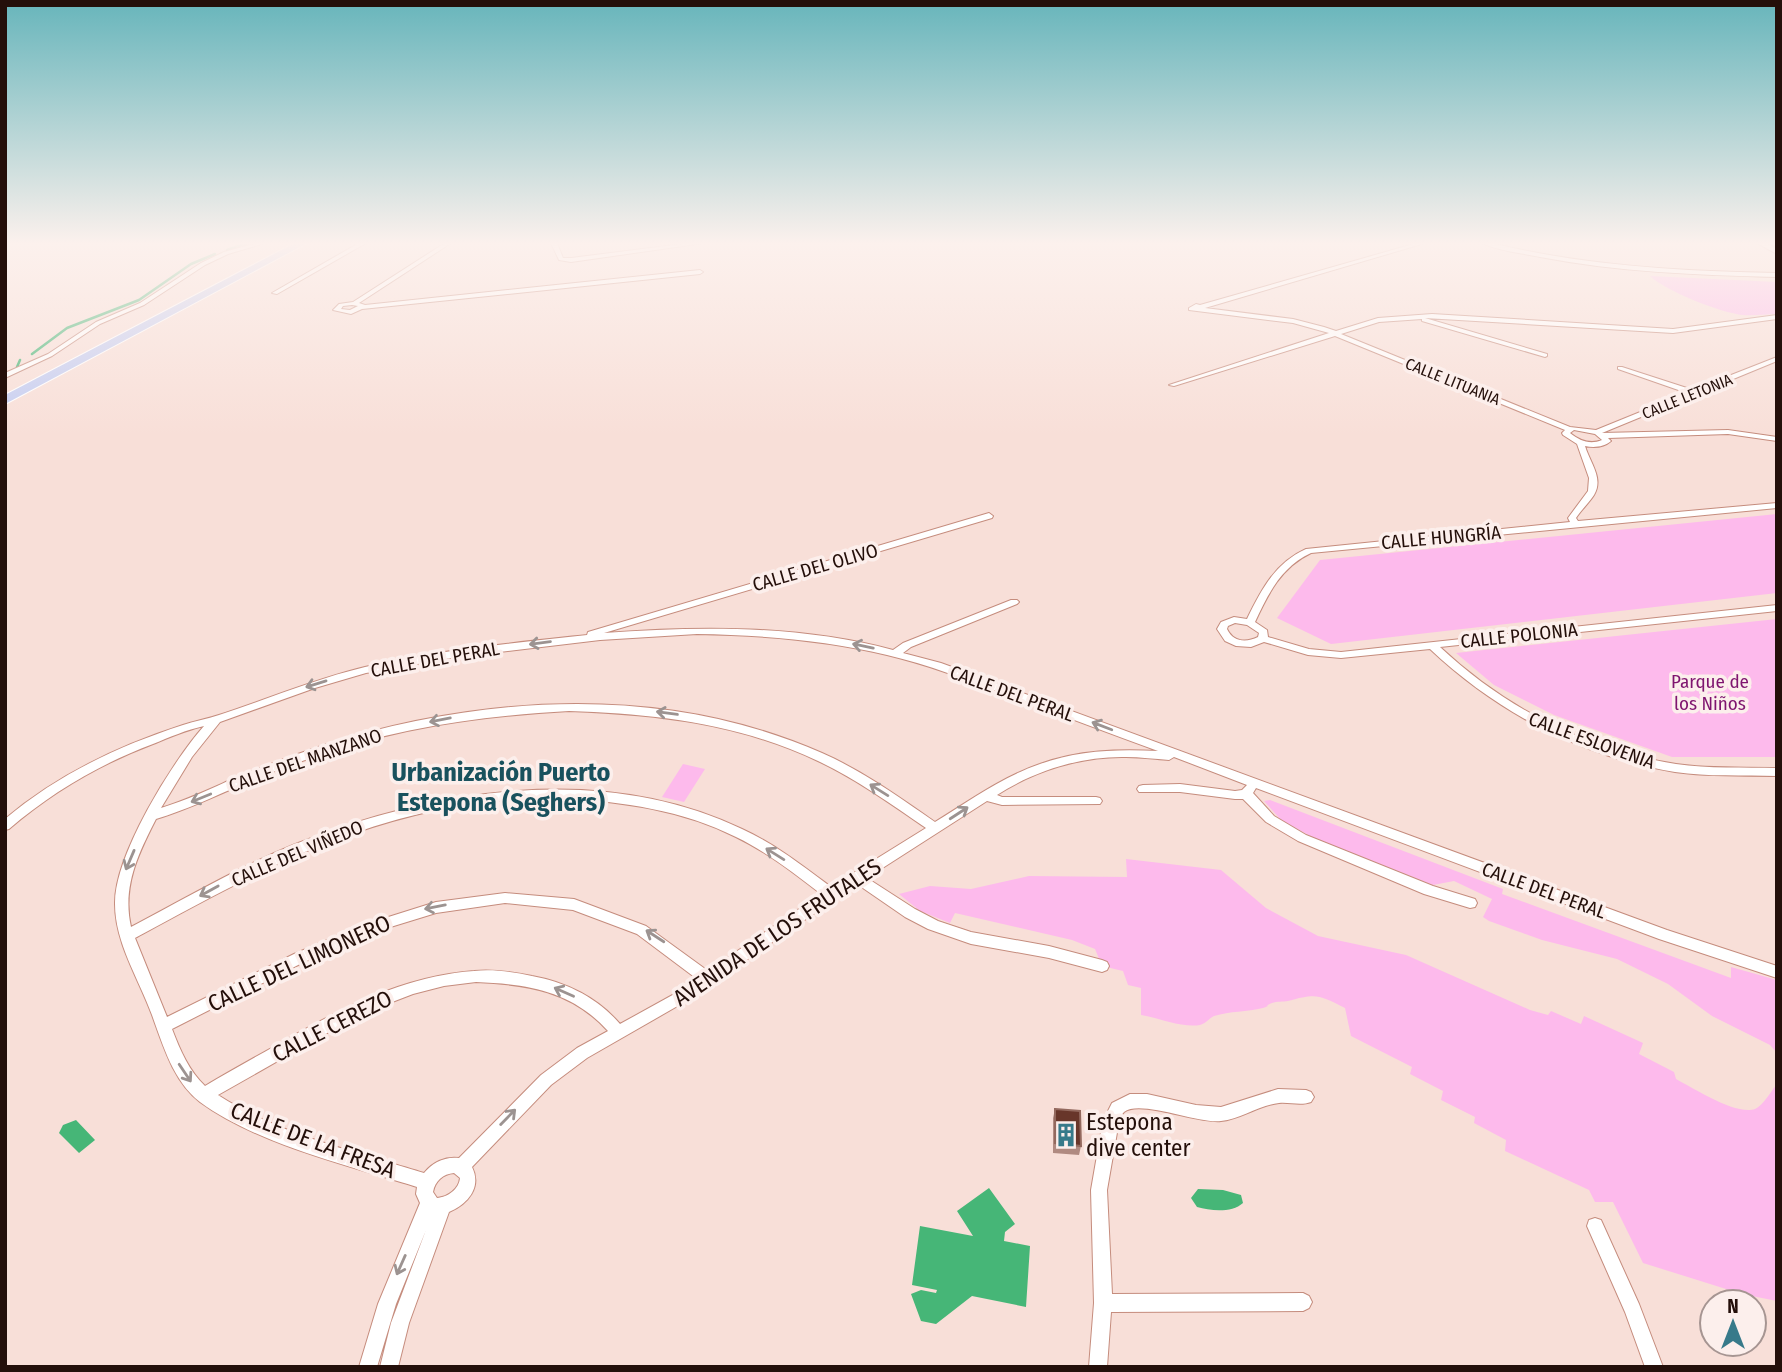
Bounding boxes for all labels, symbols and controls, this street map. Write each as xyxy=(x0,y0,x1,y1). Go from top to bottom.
street label: CALLE LITUANIA xyxy=(1403,354,1504,409)
street label: CALLE LETONIA xyxy=(1639,369,1736,423)
street label: CALLE HUNGRÍA xyxy=(1380,521,1502,554)
street label: CALLE DEL OLIVO xyxy=(750,539,881,596)
street label: CALLE POLONIA xyxy=(1459,618,1579,653)
one-way arrow xyxy=(529,636,551,649)
street label: CALLE DEL PERAL xyxy=(369,637,502,682)
one-way arrow xyxy=(852,638,875,652)
street label: CALLE DEL PERAL xyxy=(947,660,1078,727)
park label: Parque de los Niños xyxy=(1671,670,1749,715)
one-way arrow xyxy=(306,678,328,691)
one-way arrow xyxy=(656,706,679,719)
street label: CALLE ESLOVENIA xyxy=(1526,707,1658,774)
one-way arrow xyxy=(429,714,452,727)
one-way arrow xyxy=(1091,719,1113,731)
street label: CALLE DEL MANZANO xyxy=(226,724,385,797)
district label: Urbanización Puerto Estepona (Seghers) xyxy=(392,757,611,818)
one-way arrow xyxy=(870,782,889,797)
one-way arrow xyxy=(191,792,212,805)
one-way arrow xyxy=(949,805,969,819)
street label: CALLE DEL VIÑEDO xyxy=(228,815,366,892)
one-way arrow xyxy=(766,846,786,860)
one-way arrow xyxy=(123,848,136,870)
street label: AVENIDA DE LOS FRUTALES xyxy=(668,852,886,1012)
street label: CALLE DEL PERAL xyxy=(1479,857,1610,924)
one-way arrow xyxy=(199,885,220,899)
one-way arrow xyxy=(424,901,447,915)
street label: CALLE DEL LIMONERO xyxy=(203,908,395,1018)
one-way arrow xyxy=(646,929,665,944)
street label: CALLE CEREZO xyxy=(267,984,397,1068)
one-way arrow xyxy=(554,985,576,998)
one-way arrow xyxy=(178,1062,192,1082)
street label: CALLE DE LA FRESA xyxy=(227,1096,399,1184)
place label: Estepona dive center xyxy=(1086,1108,1191,1162)
one-way arrow xyxy=(500,1109,517,1126)
building icon: Estepona dive center xyxy=(1052,1121,1080,1149)
one-way arrow xyxy=(394,1254,407,1276)
north arrow xyxy=(1698,1288,1768,1358)
text: N xyxy=(1727,1295,1739,1318)

